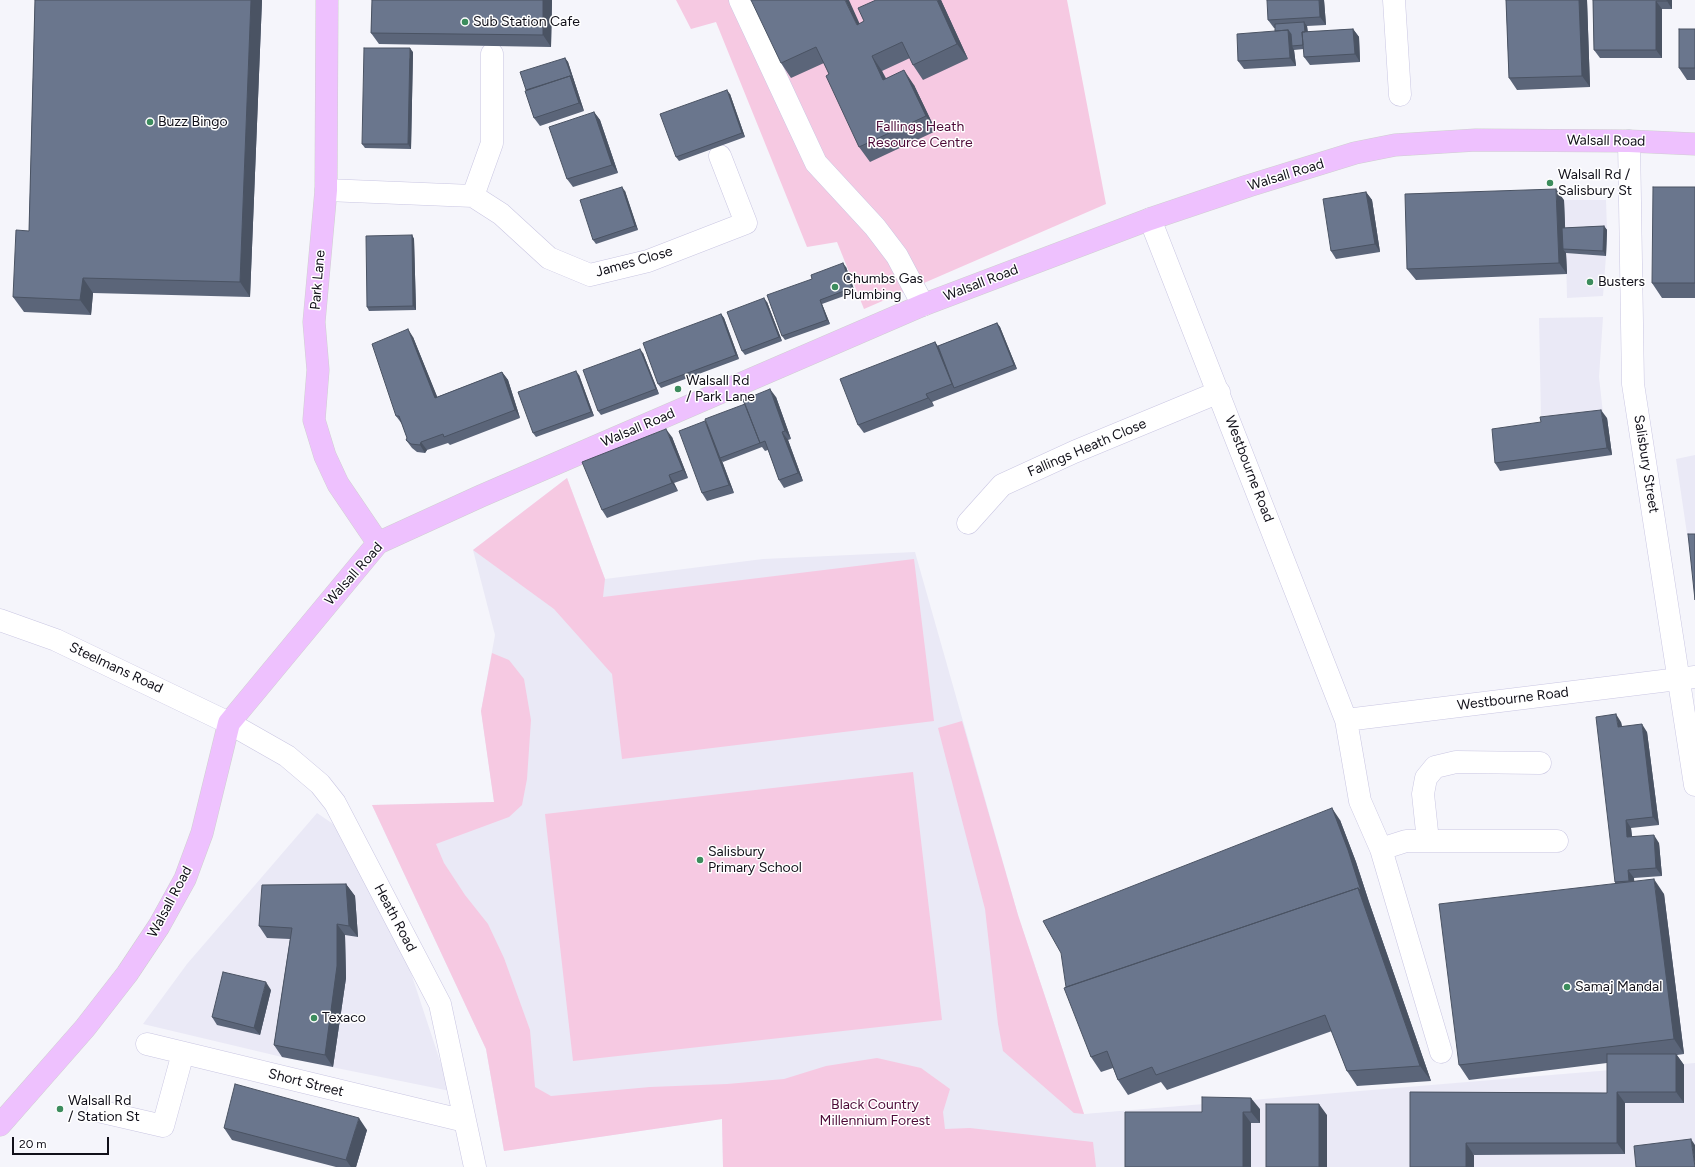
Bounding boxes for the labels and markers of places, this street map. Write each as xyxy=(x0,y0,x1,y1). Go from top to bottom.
place label: Sub Station Cafe xyxy=(473,14,580,30)
marker: Sub Station Cafe xyxy=(460,17,470,27)
place label: Buzz Bingo xyxy=(158,114,228,130)
marker: Buzz Bingo xyxy=(145,117,155,127)
place label: Walsall Rd / Salisbury St xyxy=(1558,167,1632,200)
marker: Walsall Rd / Salisbury St xyxy=(1545,178,1555,188)
place label: Chumbs Gas Plumbing xyxy=(843,271,923,304)
place label: Busters xyxy=(1598,274,1645,290)
marker: Busters xyxy=(1585,277,1595,287)
marker: Chumbs Gas Plumbing xyxy=(830,282,840,292)
place label: Walsall Rd / Park Lane xyxy=(686,373,755,406)
marker: Walsall Rd / Park Lane xyxy=(673,384,683,394)
place label: Salisbury Primary School xyxy=(708,844,802,876)
marker: Salisbury Primary School xyxy=(695,855,705,865)
place label: Samaj Mandal xyxy=(1575,979,1662,995)
marker: Samaj Mandal xyxy=(1562,982,1572,992)
place label: Texaco xyxy=(322,1010,366,1026)
marker: Texaco xyxy=(309,1013,319,1023)
place label: Walsall Rd / Station St xyxy=(68,1093,140,1126)
marker: Walsall Rd / Station St xyxy=(55,1104,65,1114)

